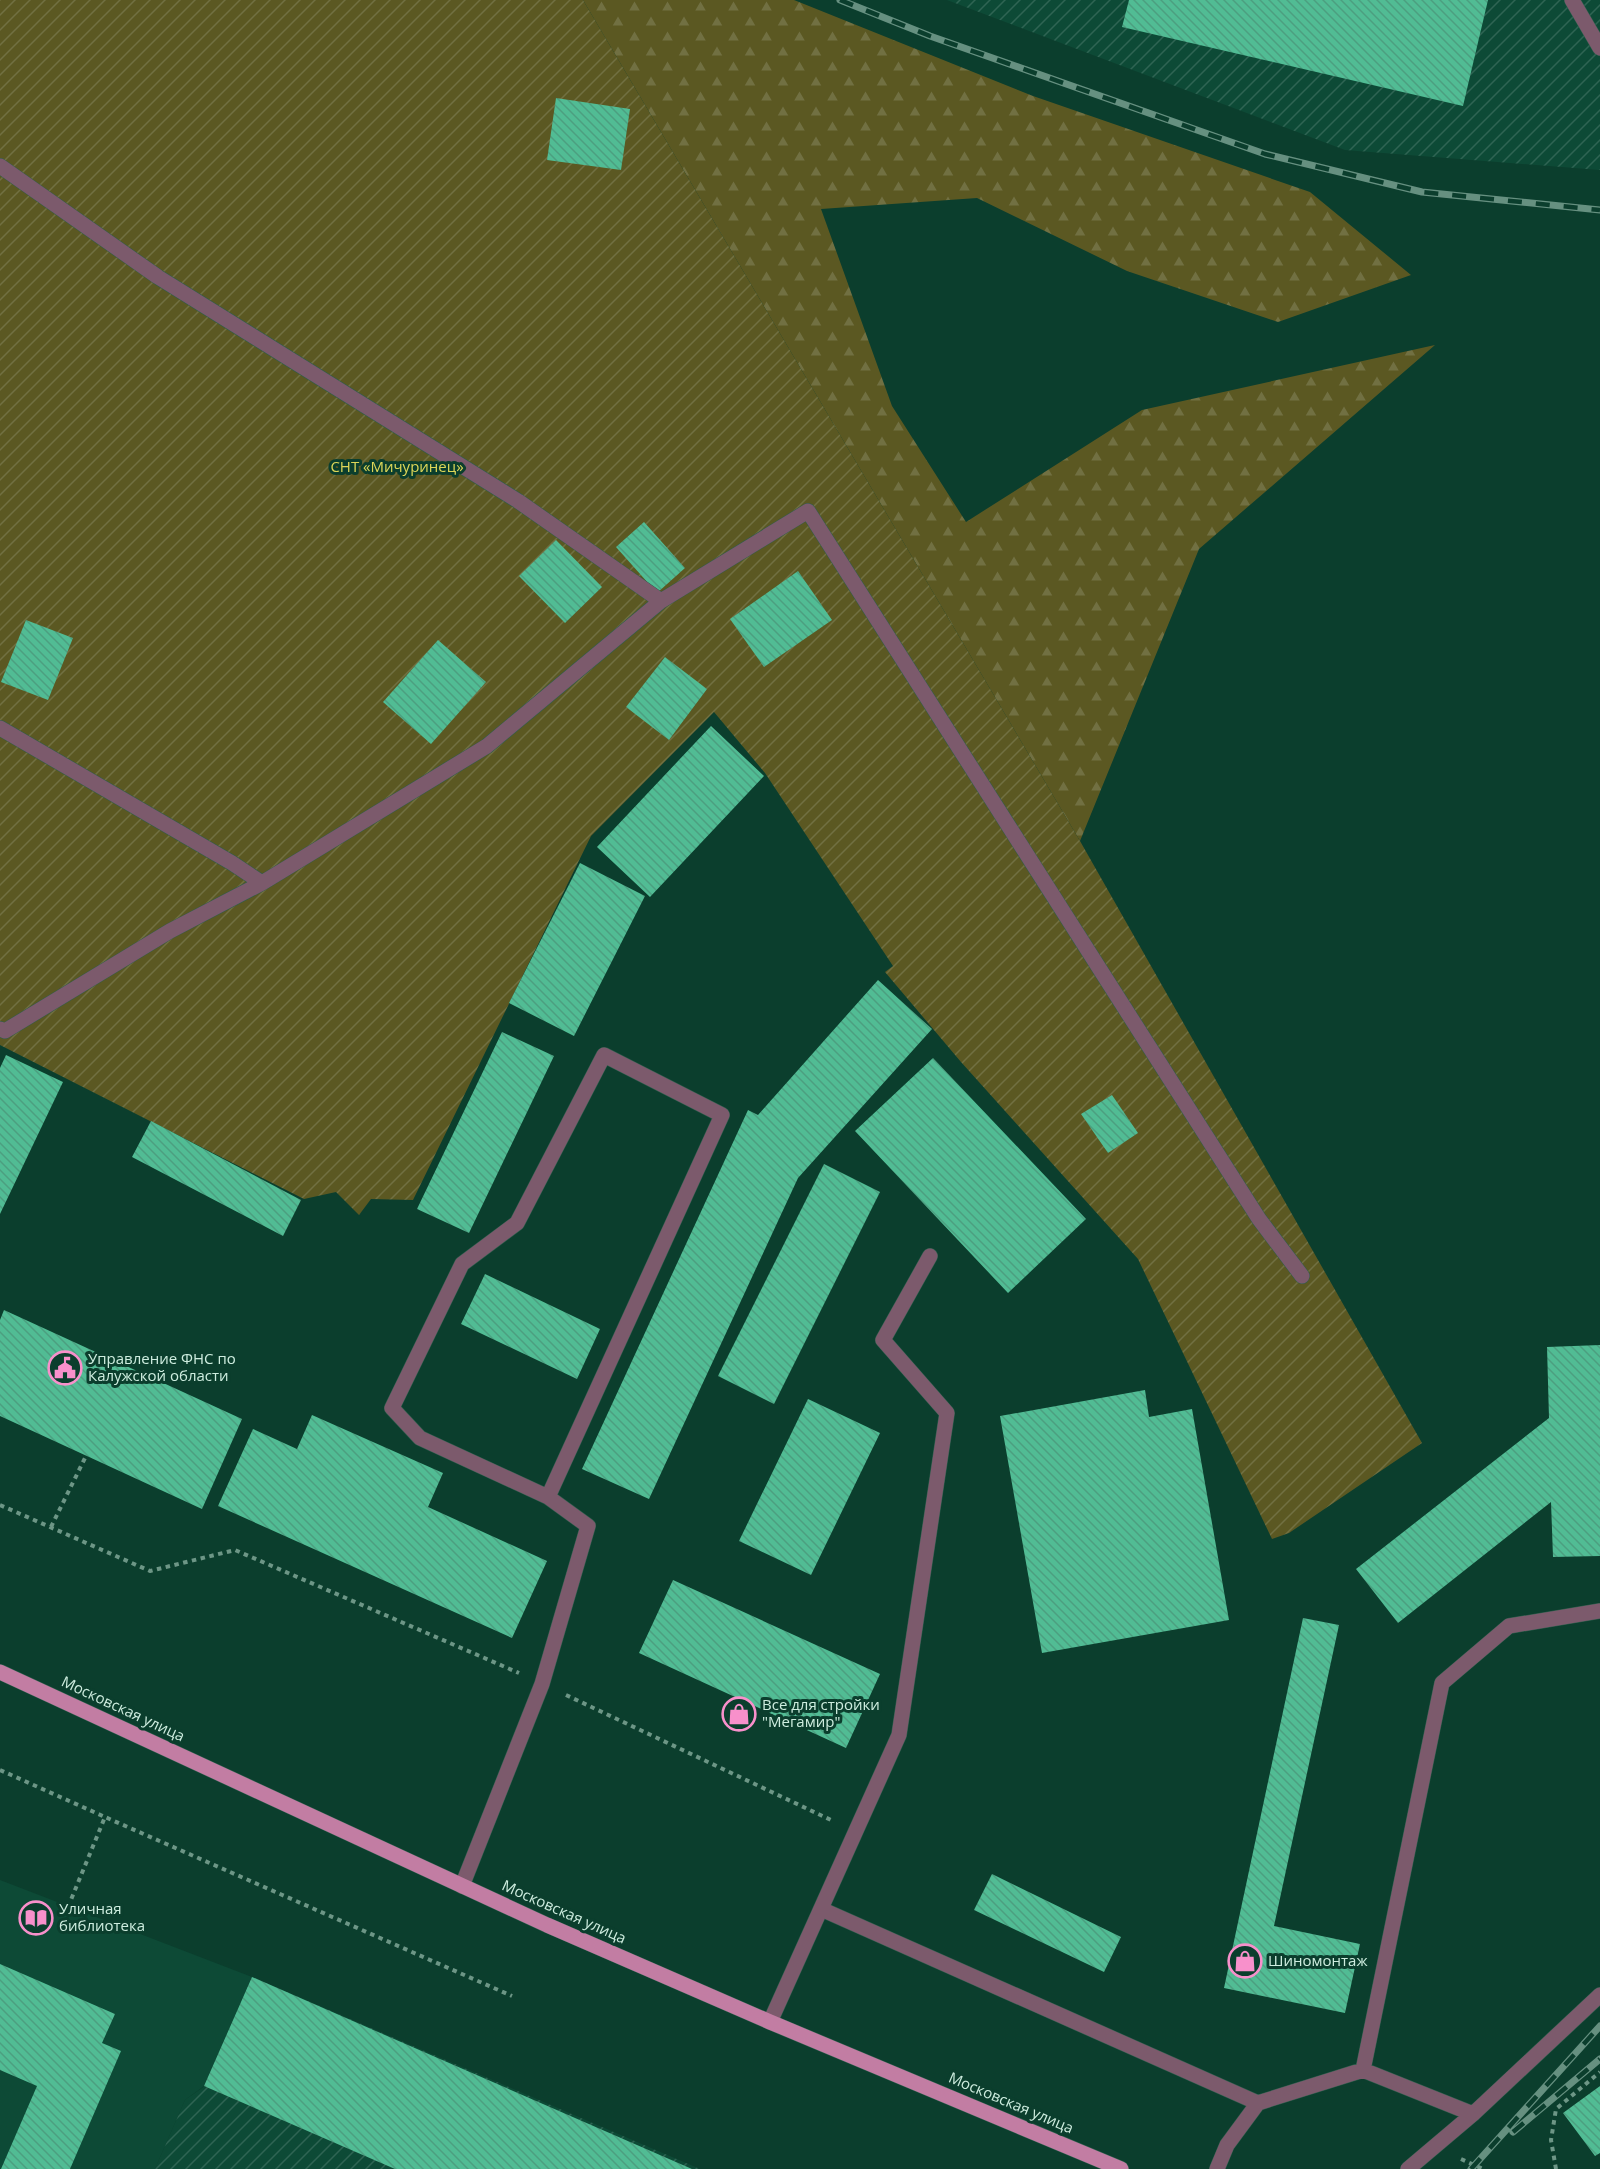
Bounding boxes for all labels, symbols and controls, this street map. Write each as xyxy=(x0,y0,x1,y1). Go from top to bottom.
park label: СНТ «Мичуринец» xyxy=(330,456,464,476)
place label: Управление ФНС по Калужской области xyxy=(88,1348,236,1385)
public building icon: Управление ФНС по Калужской области xyxy=(47,1350,83,1386)
street label: Московская улица xyxy=(59,1671,188,1745)
place label: Все для стройки "Мегамир" xyxy=(762,1694,880,1731)
shop icon: Все для стройки "Мегамир" xyxy=(721,1696,757,1732)
street label: Московская улица xyxy=(499,1875,630,1947)
place label: Уличная библиотека xyxy=(59,1898,145,1935)
library icon: Уличная библиотека xyxy=(18,1900,54,1936)
shop icon: Шиномонтаж xyxy=(1227,1943,1263,1979)
place label: Шиномонтаж xyxy=(1268,1950,1367,1970)
street label: Московская улица xyxy=(946,2067,1077,2137)

